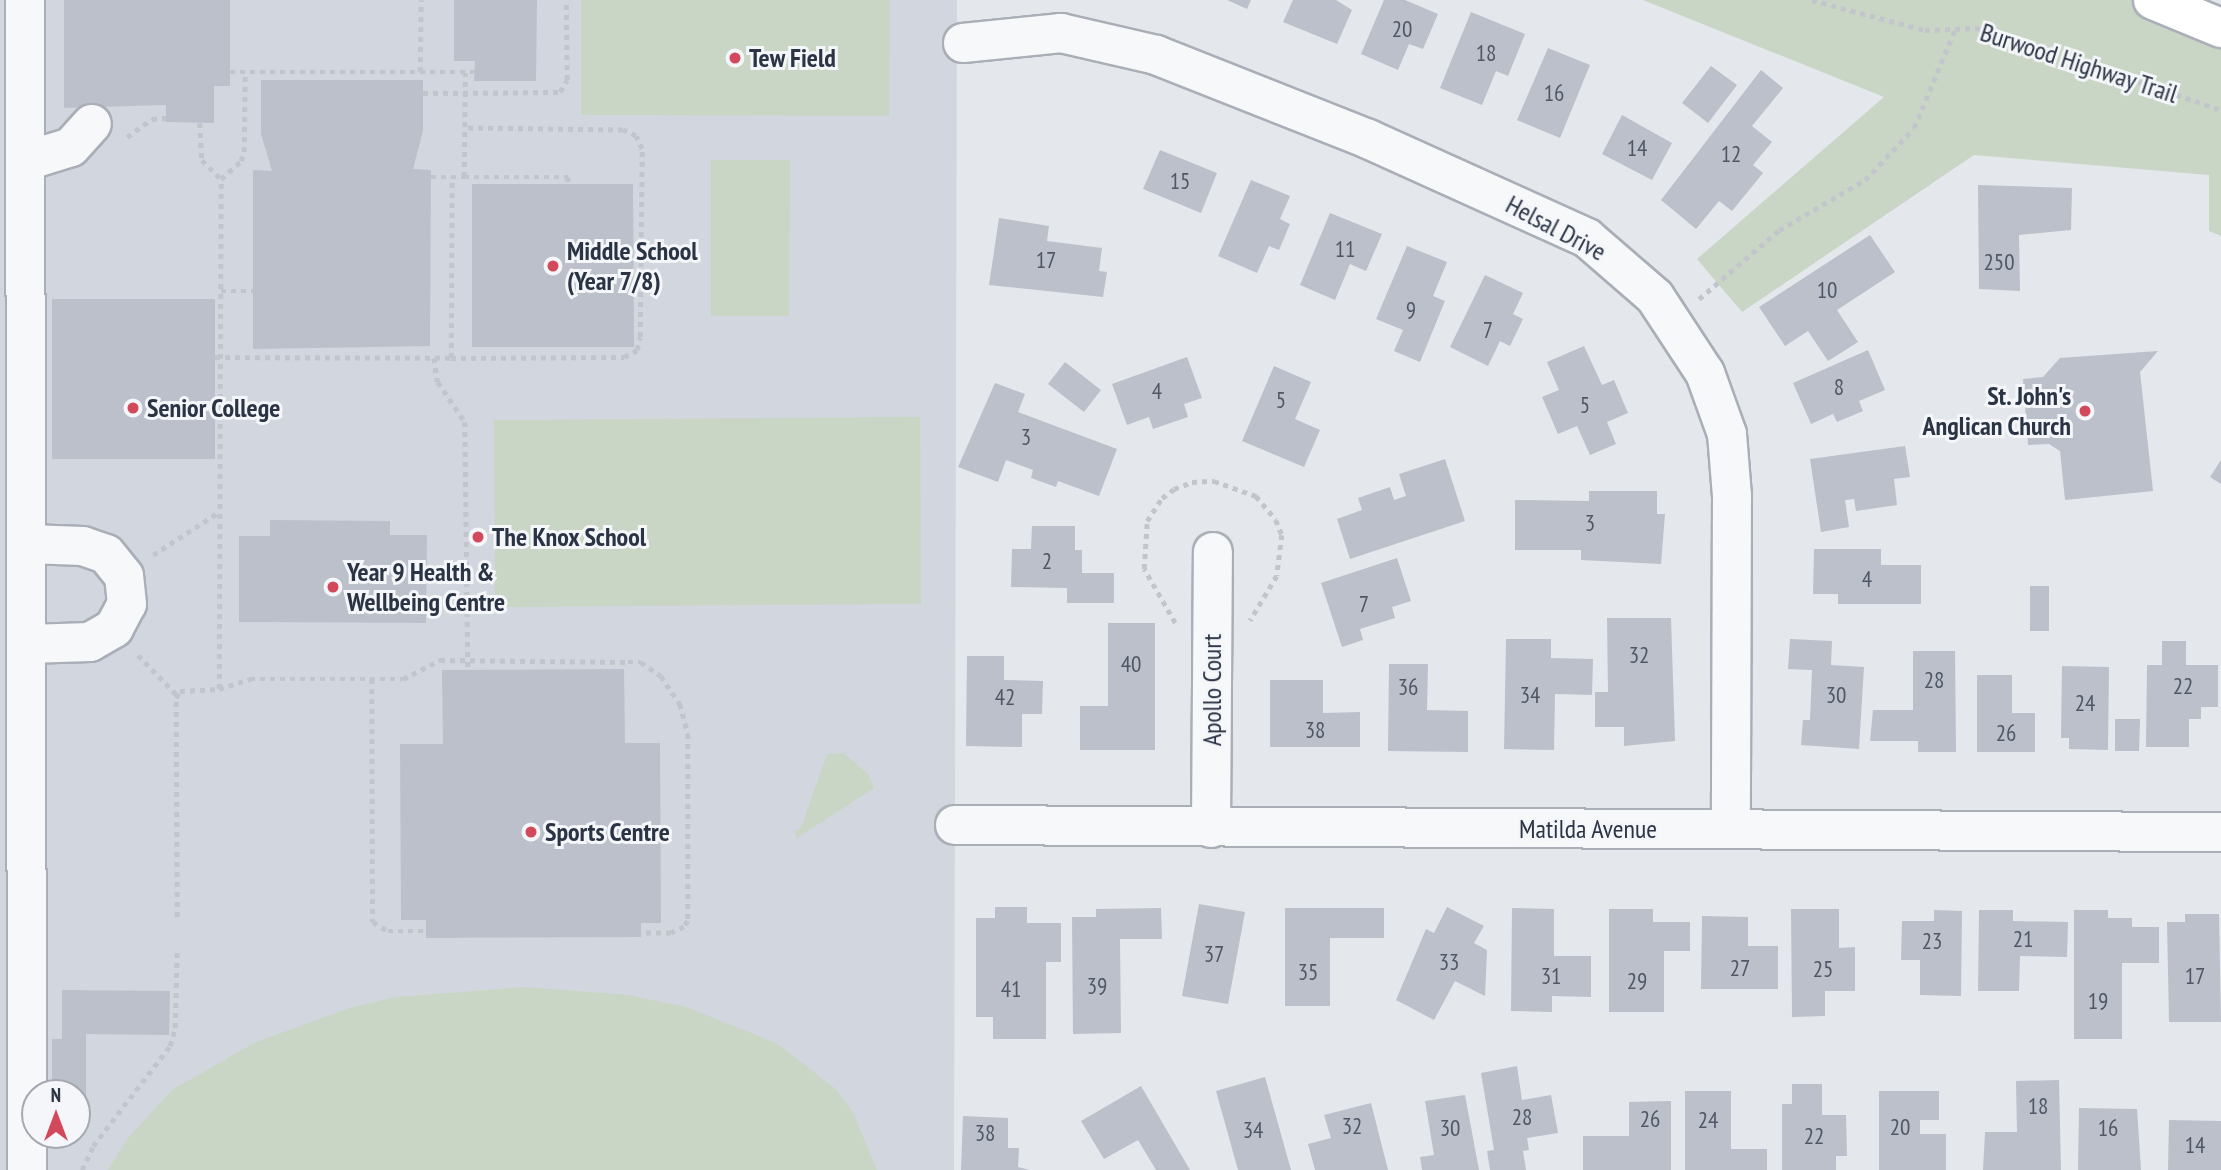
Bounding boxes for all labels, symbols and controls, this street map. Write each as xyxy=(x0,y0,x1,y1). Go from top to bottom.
house number: 20 xyxy=(1392,15,1412,43)
street label: Burwood Highway Trail xyxy=(1976,16,2182,110)
house number: 18 xyxy=(1476,39,1496,67)
place label: Tew Field xyxy=(749,42,836,74)
marker: Tew Field xyxy=(727,50,743,66)
house number: 16 xyxy=(1544,79,1564,107)
house number: 14 xyxy=(1627,134,1647,162)
house number: 12 xyxy=(1721,140,1741,168)
house number: 15 xyxy=(1170,167,1190,195)
street label: Helsal Drive xyxy=(1501,189,1611,267)
place label: Middle School (Year 7/8) xyxy=(567,235,698,296)
house number: 11 xyxy=(1335,235,1355,263)
house number: 17 xyxy=(1036,246,1056,274)
house number: 250 xyxy=(1983,248,2015,276)
marker: Middle School (Year 7/8) xyxy=(545,258,561,274)
house number: 10 xyxy=(1817,276,1837,304)
house number: 9 xyxy=(1406,296,1416,324)
house number: 7 xyxy=(1483,316,1493,344)
house number: 8 xyxy=(1834,373,1844,401)
house number: 4 xyxy=(1152,377,1162,405)
place label: St. John's Anglican Church xyxy=(1922,380,2071,442)
house number: 5 xyxy=(1276,386,1286,414)
house number: 5 xyxy=(1580,391,1590,419)
place label: Senior College xyxy=(147,392,281,424)
marker: Senior College xyxy=(125,400,141,416)
marker: St. John's Anglican Church xyxy=(2077,403,2093,419)
house number: 3 xyxy=(1021,423,1031,451)
house number: 3 xyxy=(1585,509,1595,537)
place label: The Knox School xyxy=(492,521,647,553)
marker: The Knox School xyxy=(470,529,486,545)
house number: 2 xyxy=(1042,547,1052,575)
place label: Year 9 Health & Wellbeing Centre xyxy=(347,556,505,618)
house number: 4 xyxy=(1862,565,1872,593)
marker: Year 9 Health & Wellbeing Centre xyxy=(325,579,341,595)
house number: 7 xyxy=(1359,590,1369,618)
street label: Apollo Court xyxy=(1196,634,1228,746)
house number: 32 xyxy=(1629,641,1649,669)
house number: 40 xyxy=(1121,650,1141,678)
house number: 28 xyxy=(1924,666,1944,694)
house number: 22 xyxy=(2173,672,2193,700)
house number: 36 xyxy=(1398,673,1418,701)
house number: 34 xyxy=(1520,681,1540,709)
house number: 30 xyxy=(1826,681,1846,709)
house number: 42 xyxy=(995,683,1015,711)
house number: 24 xyxy=(2075,689,2095,717)
house number: 38 xyxy=(1305,716,1325,744)
house number: 26 xyxy=(1996,719,2016,747)
street label: Matilda Avenue xyxy=(1519,813,1657,845)
place label: Sports Centre xyxy=(545,816,670,848)
marker: Sports Centre xyxy=(523,824,539,840)
house number: 21 xyxy=(2013,925,2033,953)
house number: 23 xyxy=(1922,927,1942,955)
house number: 37 xyxy=(1204,940,1224,968)
house number: 33 xyxy=(1439,948,1459,976)
house number: 27 xyxy=(1730,954,1750,982)
house number: 25 xyxy=(1813,955,1833,983)
house number: 35 xyxy=(1298,958,1318,986)
house number: 31 xyxy=(1541,962,1561,990)
house number: 17 xyxy=(2185,962,2205,990)
house number: 29 xyxy=(1627,967,1647,995)
house number: 39 xyxy=(1087,972,1107,1000)
house number: 41 xyxy=(1001,975,1021,1003)
house number: 19 xyxy=(2088,987,2108,1015)
north arrow xyxy=(21,1079,91,1149)
text: N xyxy=(51,1083,61,1107)
house number: 18 xyxy=(2028,1092,2048,1120)
house number: 28 xyxy=(1512,1103,1532,1131)
house number: 26 xyxy=(1640,1105,1660,1133)
house number: 24 xyxy=(1698,1106,1718,1134)
house number: 32 xyxy=(1342,1112,1362,1140)
house number: 20 xyxy=(1890,1113,1910,1141)
house number: 30 xyxy=(1440,1114,1460,1142)
house number: 16 xyxy=(2098,1114,2118,1142)
house number: 34 xyxy=(1243,1116,1263,1144)
house number: 38 xyxy=(975,1119,995,1147)
house number: 22 xyxy=(1804,1122,1824,1150)
house number: 14 xyxy=(2185,1131,2205,1159)

